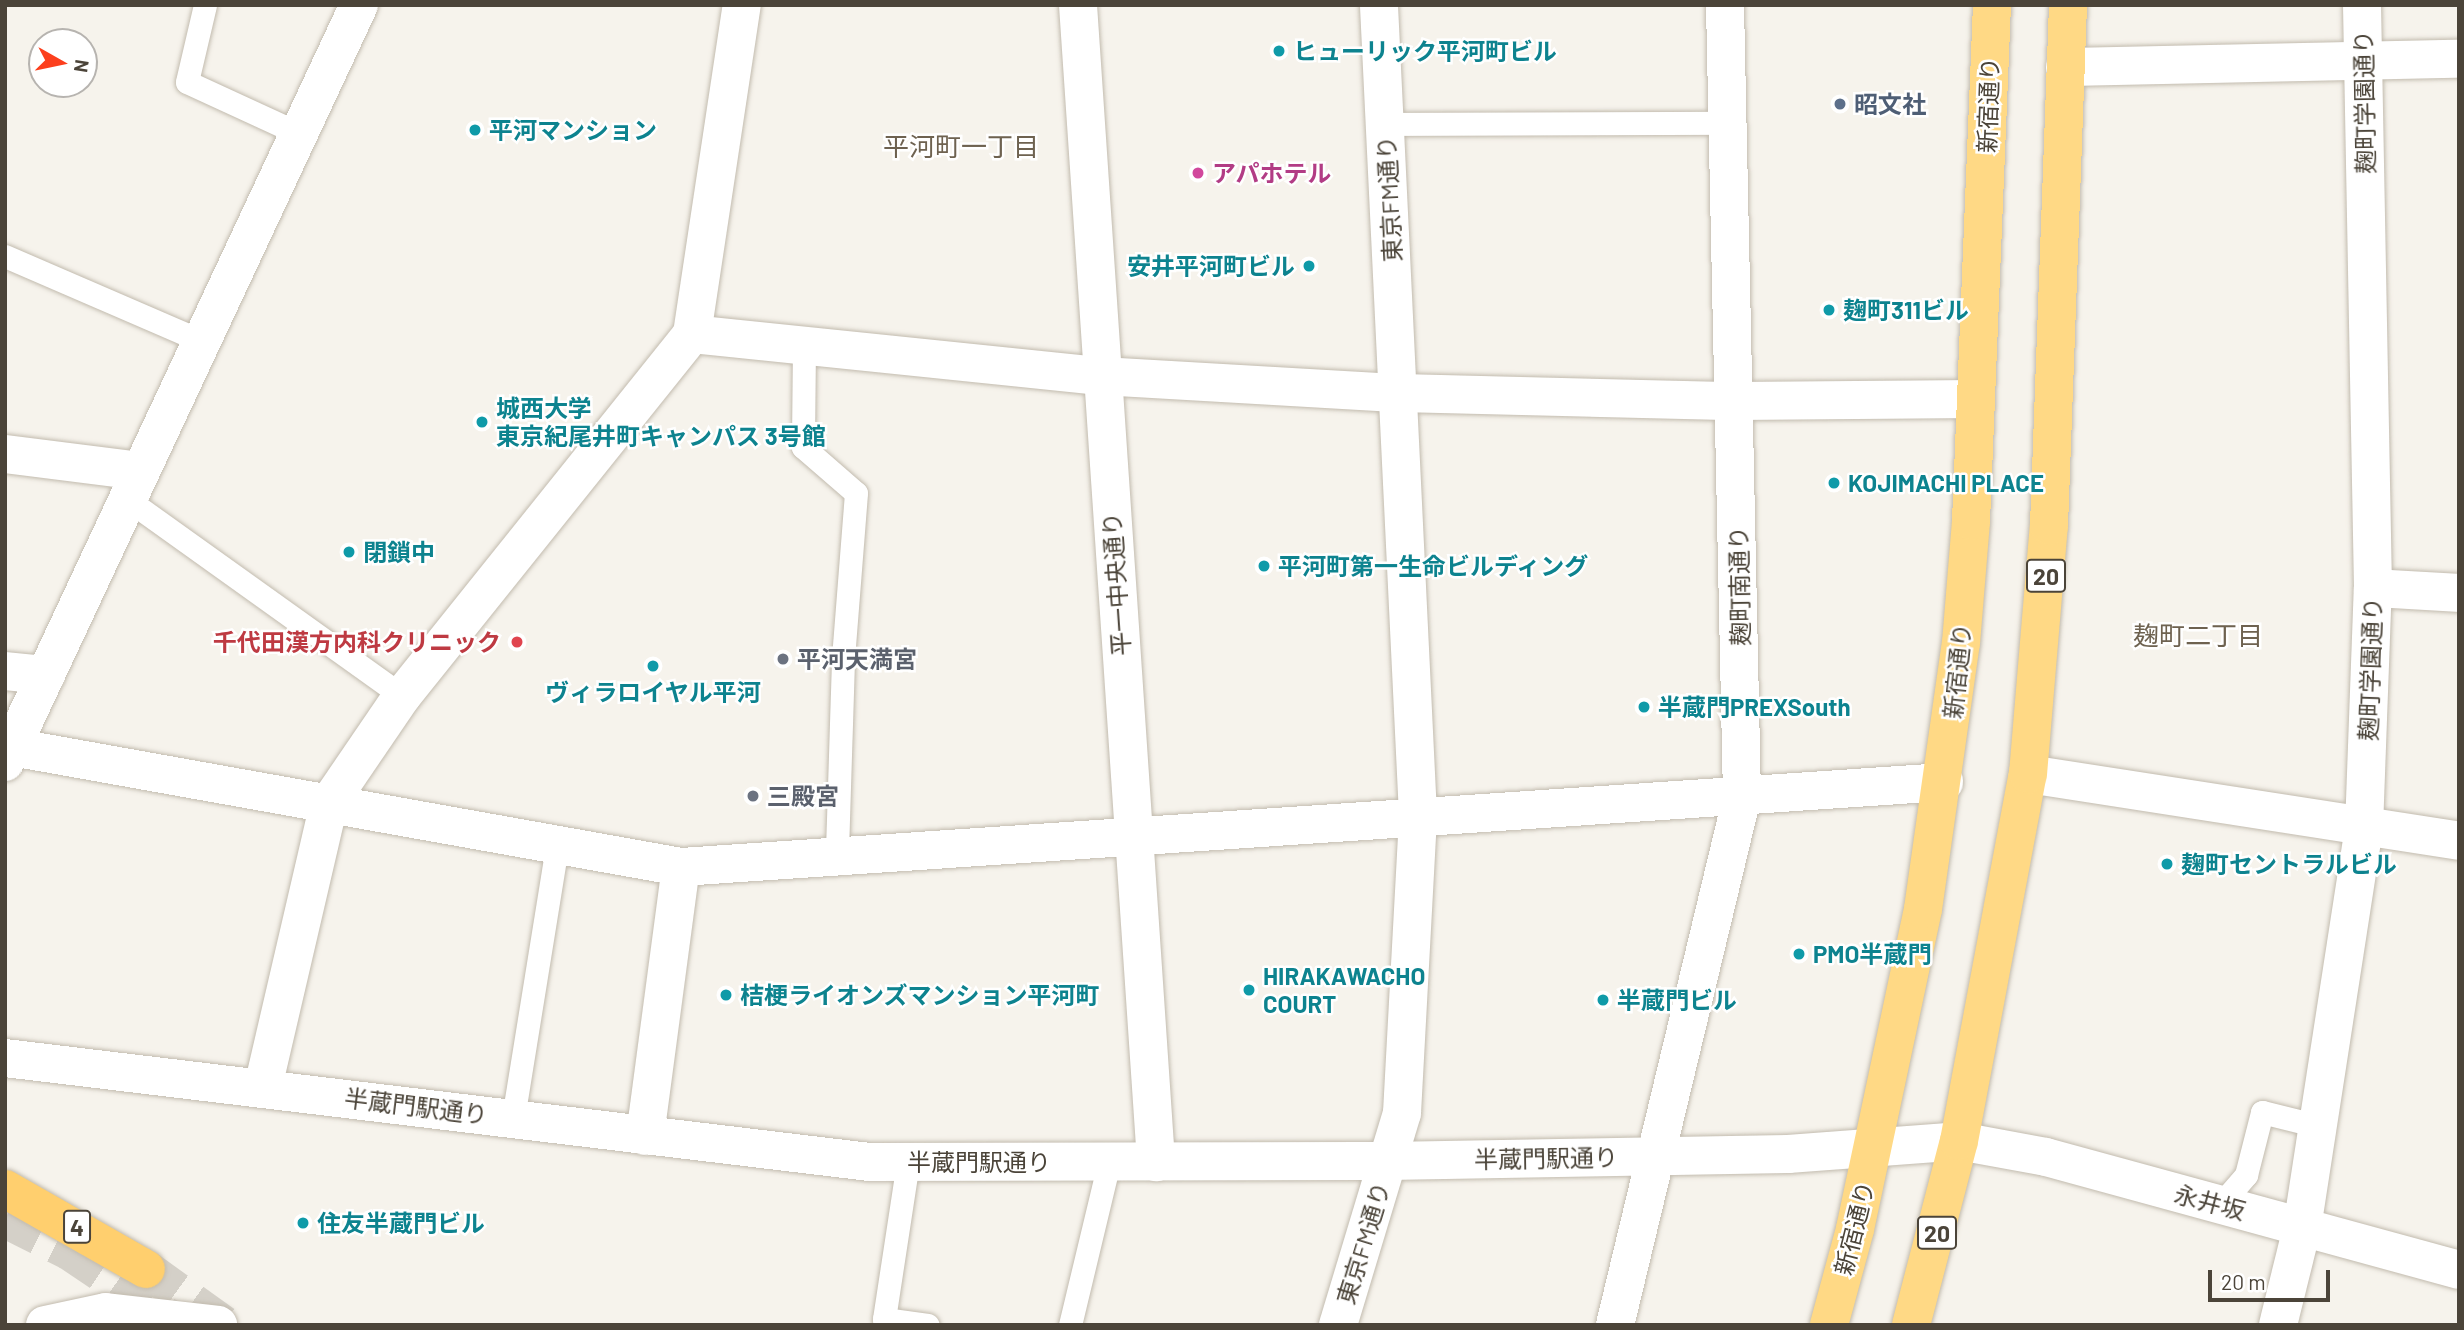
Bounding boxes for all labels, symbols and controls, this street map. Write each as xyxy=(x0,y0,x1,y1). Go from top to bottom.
north arrow xyxy=(28,28,98,98)
street label: 麹町学園通り xyxy=(2348,30,2380,174)
place label: ヒューリック平河町ビル xyxy=(1293,37,1557,65)
marker: ヒューリック平河町ビル xyxy=(1271,43,1287,59)
street label: 新宿通り xyxy=(1972,57,2004,153)
text: N xyxy=(70,58,95,74)
place label: 昭文社 xyxy=(1854,90,1926,118)
marker: 昭文社 xyxy=(1832,96,1848,112)
place label: 平河マンション xyxy=(489,116,657,144)
marker: 平河マンション xyxy=(467,122,483,138)
district label: 平河町一丁目 xyxy=(883,130,1039,162)
street label: 東京FM通り xyxy=(1371,135,1407,263)
place label: アパホテル xyxy=(1212,159,1332,187)
marker: アパホテル xyxy=(1190,165,1206,181)
place label: 安井平河町ビル xyxy=(1127,252,1295,280)
marker: 安井平河町ビル xyxy=(1301,258,1317,274)
place label: 麹町311ビル xyxy=(1843,296,1969,324)
marker: 麹町311ビル xyxy=(1821,302,1837,318)
place label: 城西大学 東京紀尾井町キャンパス 3号館 xyxy=(496,394,826,450)
marker: 城西大学 東京紀尾井町キャンパス 3号館 xyxy=(474,414,490,430)
place label: KOJIMACHI PLACE xyxy=(1848,469,2044,497)
marker: KOJIMACHI PLACE xyxy=(1826,475,1842,491)
street label: 平一中央通り xyxy=(1097,511,1135,657)
street label: 麹町南通り xyxy=(1724,526,1754,646)
place label: 閉鎖中 xyxy=(363,538,435,566)
marker: 閉鎖中 xyxy=(341,544,357,560)
place label: 平河町第一生命ビルディング xyxy=(1278,552,1590,580)
road number: 20 xyxy=(2025,556,2067,596)
marker: 平河町第一生命ビルディング xyxy=(1256,558,1272,574)
street label: 麹町学園通り xyxy=(2353,597,2387,741)
district label: 麹町二丁目 xyxy=(2133,619,2263,651)
street label: 新宿通り xyxy=(1938,622,1976,720)
place label: 千代田漢方内科クリニック xyxy=(213,628,501,656)
marker: 千代田漢方内科クリニック xyxy=(507,632,527,652)
place label: 平河天満宮 xyxy=(797,645,917,673)
marker: 平河天満宮 xyxy=(775,651,791,667)
marker: ヴィラロイヤル平河 xyxy=(645,658,661,674)
place label: ヴィラロイヤル平河 xyxy=(545,678,761,706)
place label: 半蔵門PREXSouth xyxy=(1658,693,1851,721)
marker: 半蔵門PREXSouth xyxy=(1636,699,1652,715)
place label: 三殿宮 xyxy=(767,782,839,810)
marker: 三殿宮 xyxy=(745,788,761,804)
place label: 麹町セントラルビル xyxy=(2181,850,2397,878)
marker: 麹町セントラルビル xyxy=(2159,856,2175,872)
place label: PMO半蔵門 xyxy=(1813,940,1931,968)
marker: PMO半蔵門 xyxy=(1791,946,1807,962)
place label: HIRAKAWACHO COURT xyxy=(1263,962,1425,1018)
place label: 桔梗ライオンズマンション平河町 xyxy=(740,981,1100,1009)
marker: HIRAKAWACHO COURT xyxy=(1241,982,1257,998)
place label: 半蔵門ビル xyxy=(1617,986,1737,1014)
marker: 桔梗ライオンズマンション平河町 xyxy=(718,987,734,1003)
marker: 半蔵門ビル xyxy=(1595,992,1611,1008)
street label: 半蔵門駅通り xyxy=(343,1083,489,1129)
street label: 半蔵門駅通り xyxy=(1474,1142,1618,1174)
street label: 半蔵門駅通り xyxy=(907,1148,1051,1176)
street label: 東京FM通り xyxy=(1331,1178,1395,1308)
street label: 新宿通り xyxy=(1828,1178,1880,1278)
street label: 永井坂 xyxy=(2171,1179,2249,1225)
road number: 4 xyxy=(63,1208,91,1246)
place label: 住友半蔵門ビル xyxy=(317,1209,485,1237)
road number: 20 xyxy=(1916,1214,1958,1252)
marker: 住友半蔵門ビル xyxy=(295,1215,311,1231)
scale bar xyxy=(2212,1256,2334,1300)
text: 20 m xyxy=(2221,1269,2266,1294)

